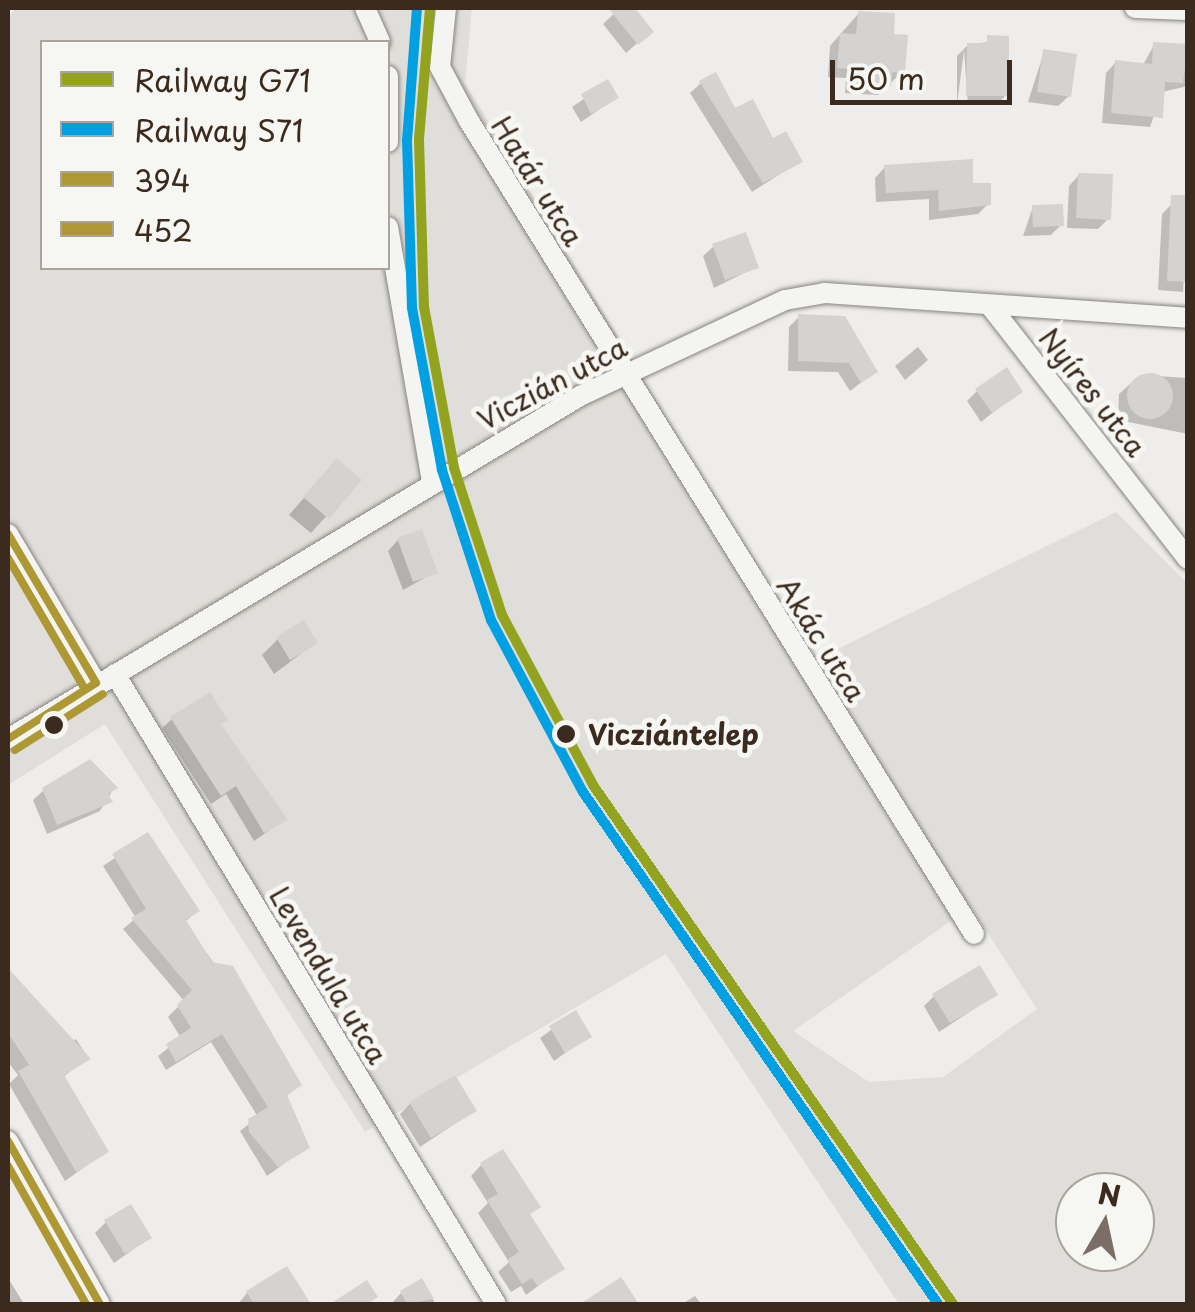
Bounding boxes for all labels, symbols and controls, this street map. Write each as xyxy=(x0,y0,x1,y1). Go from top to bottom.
legend xyxy=(40,40,390,270)
scale bar xyxy=(835,40,1018,102)
text: 50 m xyxy=(847,55,925,100)
text: Railway G71 xyxy=(134,57,311,102)
text: Railway S71 xyxy=(134,107,303,152)
street label: Határ utca xyxy=(484,109,592,253)
text: 394 xyxy=(134,157,191,202)
text: 452 xyxy=(134,207,193,252)
street label: Nyíres utca xyxy=(1032,321,1154,463)
street label: Viczián utca xyxy=(471,330,633,436)
street label: Akác utca xyxy=(771,571,873,707)
unlabelled marker xyxy=(44,715,64,735)
place label: Vicziántelep xyxy=(588,717,759,751)
marker: Vicziántelep xyxy=(553,721,579,747)
street label: Levendula utca xyxy=(263,881,395,1069)
text: N xyxy=(1095,1171,1124,1217)
north arrow xyxy=(1055,1172,1155,1272)

